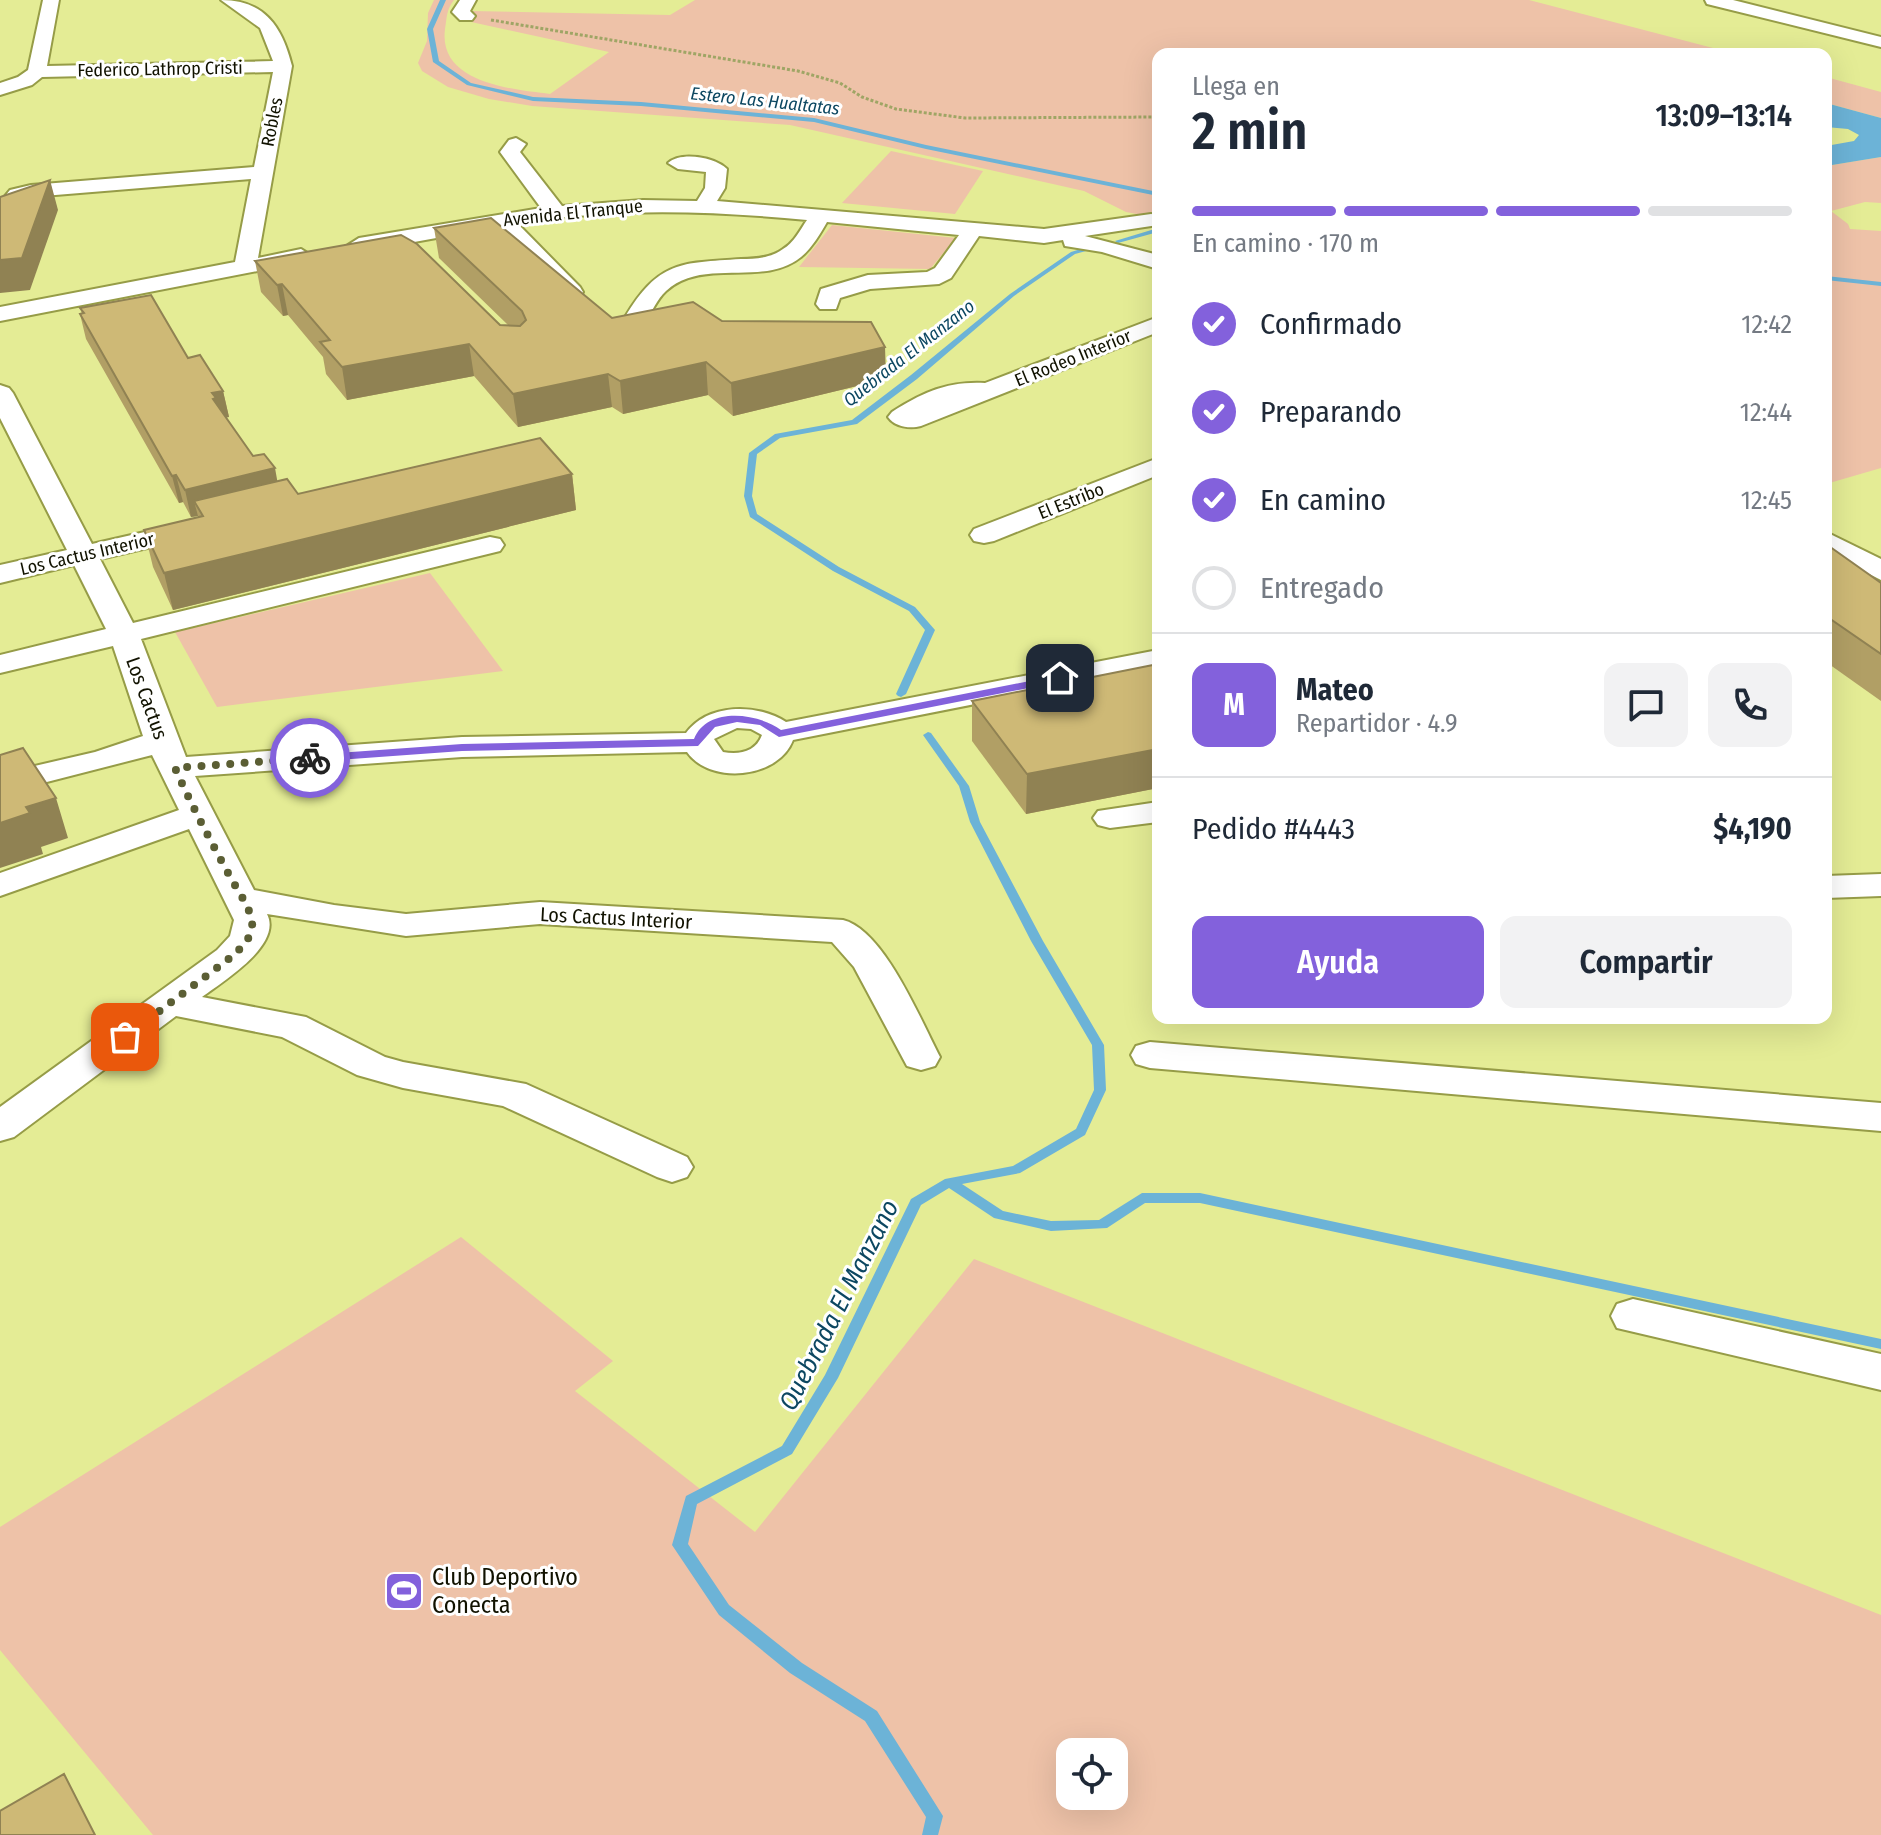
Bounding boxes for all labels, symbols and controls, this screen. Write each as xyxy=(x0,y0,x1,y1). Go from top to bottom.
street label: Federico Lathrop Cristi xyxy=(77,57,243,81)
text: Llega en xyxy=(1192,71,1280,102)
water label: Estero Las Hualtatas xyxy=(689,82,841,120)
street label: Robles xyxy=(256,95,288,149)
text: 13:09–13:14 xyxy=(1655,98,1792,134)
text: 2 min xyxy=(1192,100,1308,163)
street label: Avenida El Tranque xyxy=(502,195,644,231)
text: En camino · 170 m xyxy=(1192,228,1379,259)
water label: Quebrada El Manzano xyxy=(839,295,979,411)
icon: check xyxy=(1192,302,1236,346)
text: Confirmado xyxy=(1260,306,1402,342)
text: 12:42 xyxy=(1741,309,1792,340)
street label: El Rodeo Interior xyxy=(1011,324,1135,391)
icon: check xyxy=(1192,390,1236,434)
text: Preparando xyxy=(1260,394,1402,430)
text: 12:44 xyxy=(1740,397,1792,428)
street label: El Estribo xyxy=(1035,478,1107,524)
icon: check xyxy=(1192,478,1236,522)
text: En camino xyxy=(1260,482,1386,518)
text: 12:45 xyxy=(1741,485,1792,516)
street label: Los Cactus Interior xyxy=(18,528,157,580)
text: Entregado xyxy=(1260,570,1384,606)
pin xyxy=(1026,644,1094,712)
street label: Los Cactus xyxy=(121,653,173,743)
icon: home xyxy=(1038,656,1082,700)
button: chat xyxy=(1604,663,1688,747)
button: phone xyxy=(1708,663,1792,747)
text: Mateo xyxy=(1296,672,1374,708)
text: M xyxy=(1223,687,1245,723)
text: Repartidor · 4.9 xyxy=(1296,708,1458,739)
courier xyxy=(270,718,350,798)
icon: bike xyxy=(288,736,332,780)
text: Pedido #4443 xyxy=(1192,811,1355,847)
text: $4,190 xyxy=(1713,811,1792,847)
street label: Los Cactus Interior xyxy=(539,902,693,934)
button: Ayuda xyxy=(1192,916,1484,1008)
button: Compartir xyxy=(1500,916,1792,1008)
pin xyxy=(91,1003,159,1071)
icon: bag xyxy=(103,1015,147,1059)
water label: Quebrada El Manzano xyxy=(773,1195,905,1415)
place label: Club Deportivo Conecta xyxy=(432,1563,578,1619)
sports icon: Club Deportivo Conecta xyxy=(383,1570,425,1612)
map controls xyxy=(1056,1738,1128,1810)
button: locate xyxy=(1056,1738,1128,1810)

